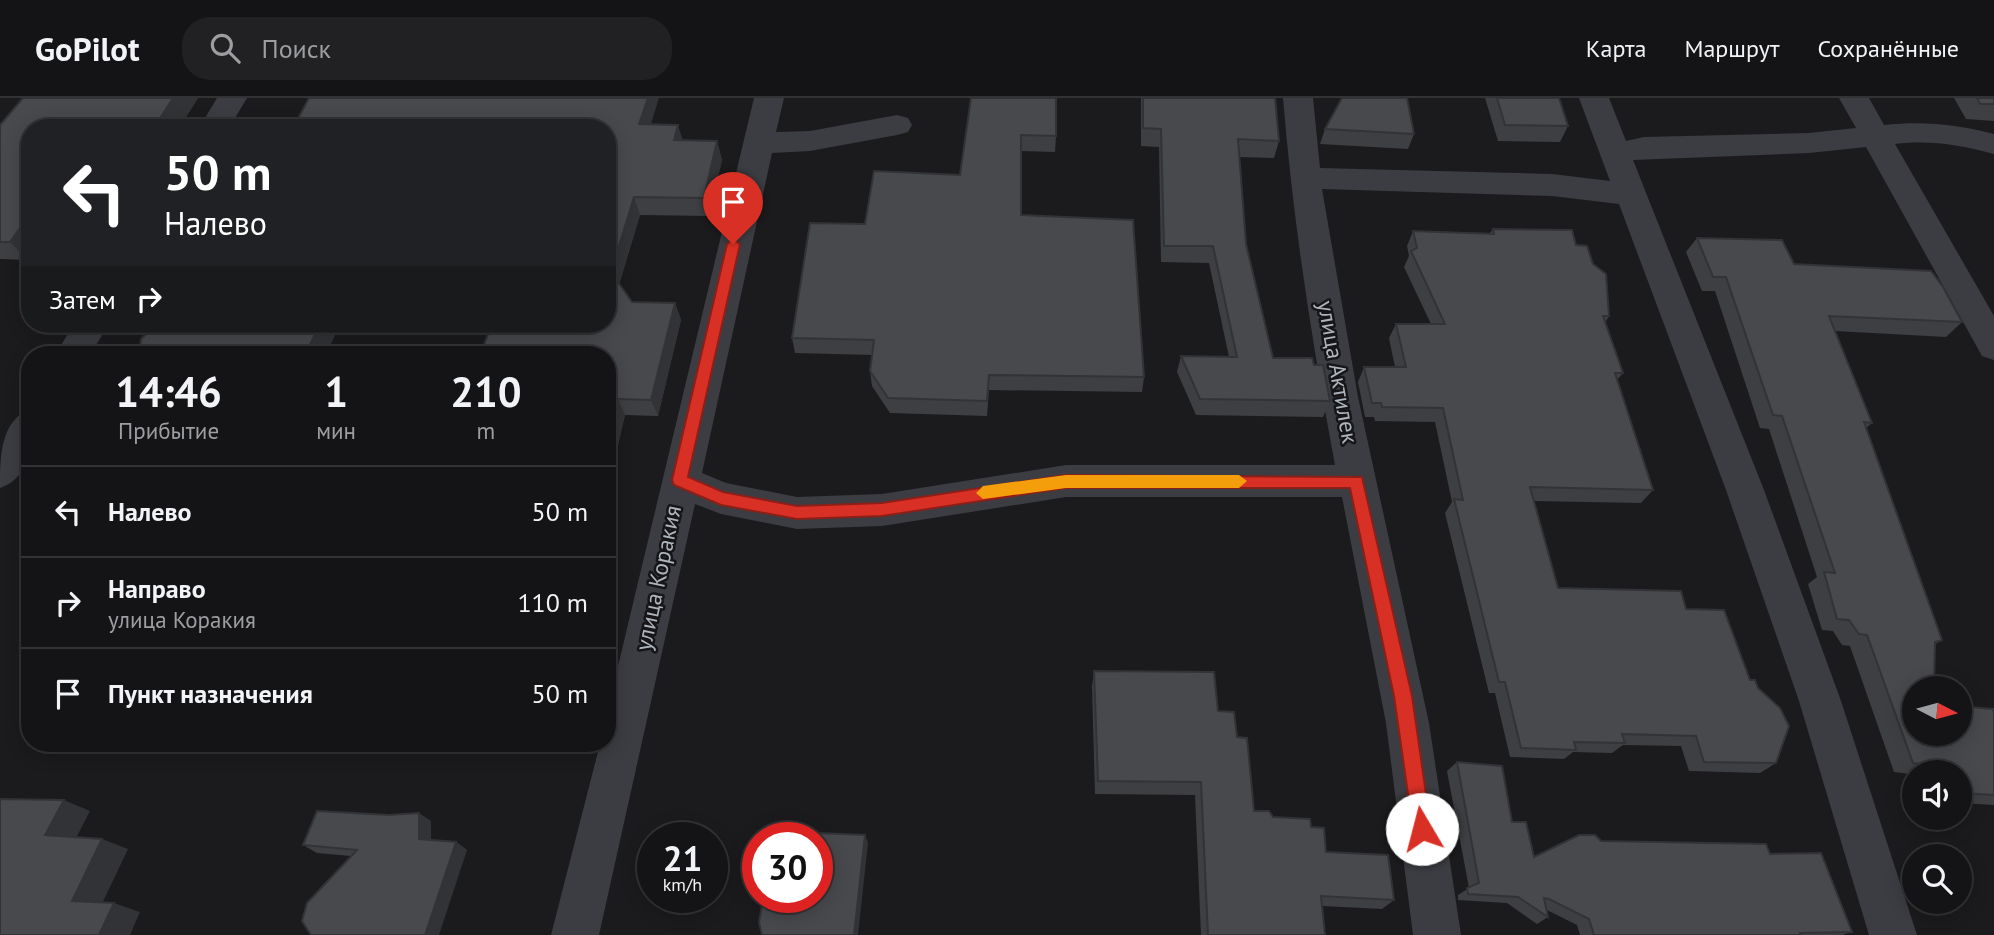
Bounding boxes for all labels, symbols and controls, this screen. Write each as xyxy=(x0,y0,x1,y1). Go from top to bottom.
search box xyxy=(182,17,672,80)
text: GoPilot xyxy=(35,27,140,70)
icon: search xyxy=(206,29,244,67)
text: Поиск xyxy=(262,32,331,65)
text: Карта xyxy=(1586,33,1646,64)
text: Маршрут xyxy=(1684,33,1779,64)
text: Сохранённые xyxy=(1817,33,1959,64)
text: 50 m xyxy=(164,140,271,204)
icon: left xyxy=(49,147,140,238)
pin xyxy=(703,172,763,244)
icon: arrive xyxy=(714,183,752,221)
text: Налево xyxy=(164,202,267,244)
icon: right xyxy=(130,280,168,318)
text: Затем xyxy=(49,283,116,316)
street label: улица Актилек xyxy=(1312,298,1365,446)
text: 14:46 xyxy=(115,364,222,419)
text: 1 xyxy=(324,364,348,419)
text: 210 xyxy=(450,364,522,419)
text: Прибытие xyxy=(118,416,219,445)
text: мин xyxy=(316,416,356,445)
text: m xyxy=(477,416,495,445)
icon: left xyxy=(49,493,87,531)
text: Налево xyxy=(108,495,192,528)
text: 50 m xyxy=(532,495,588,528)
street label: улица Коракия xyxy=(628,503,687,653)
text: Направо xyxy=(108,572,206,605)
icon: right xyxy=(49,584,87,622)
text: 110 m xyxy=(517,586,588,619)
text: улица Коракия xyxy=(108,605,256,634)
icon: arrive xyxy=(49,675,87,713)
north arrow xyxy=(1902,676,1972,746)
map controls xyxy=(1902,676,1972,914)
text: Пункт назначения xyxy=(108,677,313,710)
text: 50 m xyxy=(532,677,588,710)
button: sound xyxy=(1902,760,1972,830)
position arrow xyxy=(1385,792,1459,866)
speed limit sign: 30 xyxy=(742,822,833,913)
text: 21 xyxy=(663,835,702,881)
button: search xyxy=(1902,844,1972,914)
text: km/h xyxy=(663,873,702,896)

